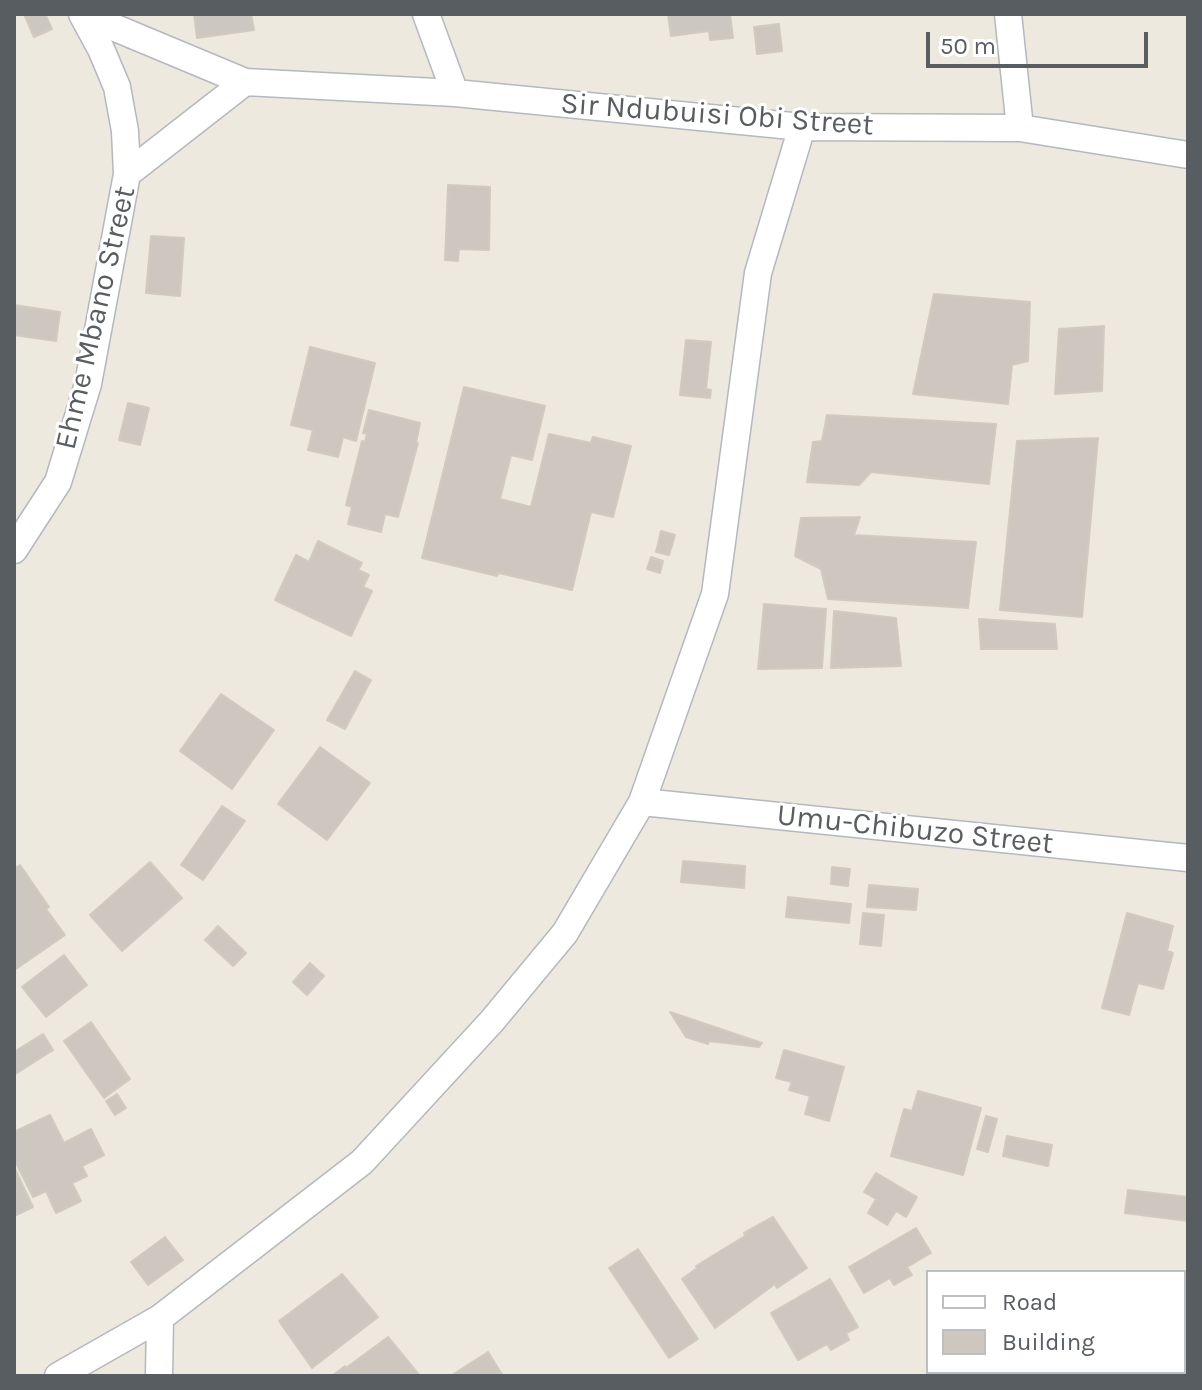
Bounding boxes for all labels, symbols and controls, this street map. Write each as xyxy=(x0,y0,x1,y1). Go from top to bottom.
scale bar xyxy=(930,16,1152,66)
text: 50 m xyxy=(940,32,996,60)
street label: Sir Ndubuisi Obi Street xyxy=(559,86,875,144)
street label: Ehme Mbano Street xyxy=(48,183,144,453)
street label: Umu-Chibuzo Street xyxy=(775,798,1055,862)
legend xyxy=(926,1270,1186,1374)
text: Road xyxy=(1002,1288,1057,1316)
text: Building xyxy=(1002,1328,1095,1356)

